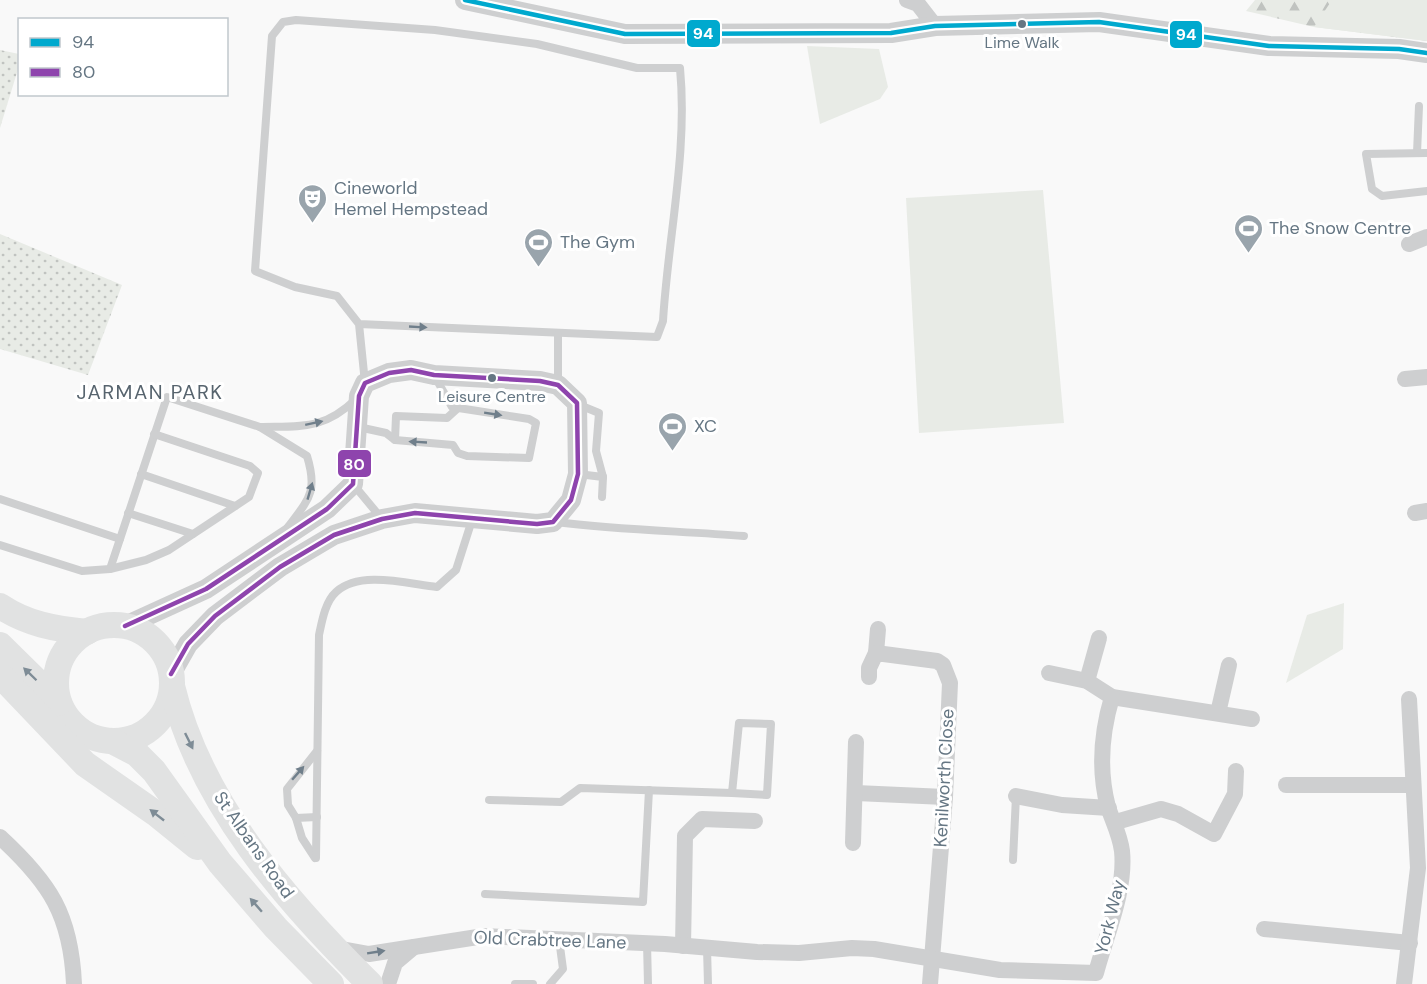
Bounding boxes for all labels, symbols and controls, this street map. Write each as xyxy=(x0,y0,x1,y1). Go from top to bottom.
legend xyxy=(18,18,228,96)
marker: Lime Walk xyxy=(1016,18,1028,30)
line badge: 94 xyxy=(686,19,721,48)
line badge: 94 xyxy=(1169,20,1203,49)
text: 94 xyxy=(693,23,713,44)
text: 94 xyxy=(1176,24,1196,45)
text: 94 xyxy=(72,30,94,54)
place label: Lime Walk xyxy=(985,32,1059,53)
text: 80 xyxy=(72,60,95,84)
place label: Cineworld Hemel Hempstead xyxy=(334,176,488,221)
theatre icon: Cineworld Hemel Hempstead xyxy=(297,182,329,224)
sports icon: The Snow Centre xyxy=(1232,212,1264,254)
place label: The Snow Centre xyxy=(1269,216,1411,240)
sports icon: The Gym xyxy=(523,226,555,268)
place label: The Gym xyxy=(560,230,635,254)
one-way arrow xyxy=(408,322,427,331)
marker: Leisure Centre xyxy=(486,372,498,384)
district label: JARMAN PARK xyxy=(77,379,224,405)
place label: Leisure Centre xyxy=(438,386,546,407)
one-way arrow xyxy=(484,410,503,419)
sports icon: XC xyxy=(657,410,689,452)
place label: XC xyxy=(694,414,717,438)
one-way arrow xyxy=(304,418,323,428)
one-way arrow xyxy=(409,437,428,446)
line badge: 80 xyxy=(337,449,372,478)
text: 80 xyxy=(343,454,365,475)
one-way arrow xyxy=(306,482,316,501)
one-way arrow xyxy=(22,667,37,681)
street label: Kenilworth Close xyxy=(928,708,960,848)
one-way arrow xyxy=(185,732,194,749)
one-way arrow xyxy=(292,765,305,781)
street label: St Albans Road xyxy=(208,787,300,903)
one-way arrow xyxy=(149,808,165,821)
street label: York Way xyxy=(1089,877,1131,957)
one-way arrow xyxy=(249,898,263,913)
street label: Old Crabtree Lane xyxy=(473,925,627,955)
one-way arrow xyxy=(366,947,385,956)

